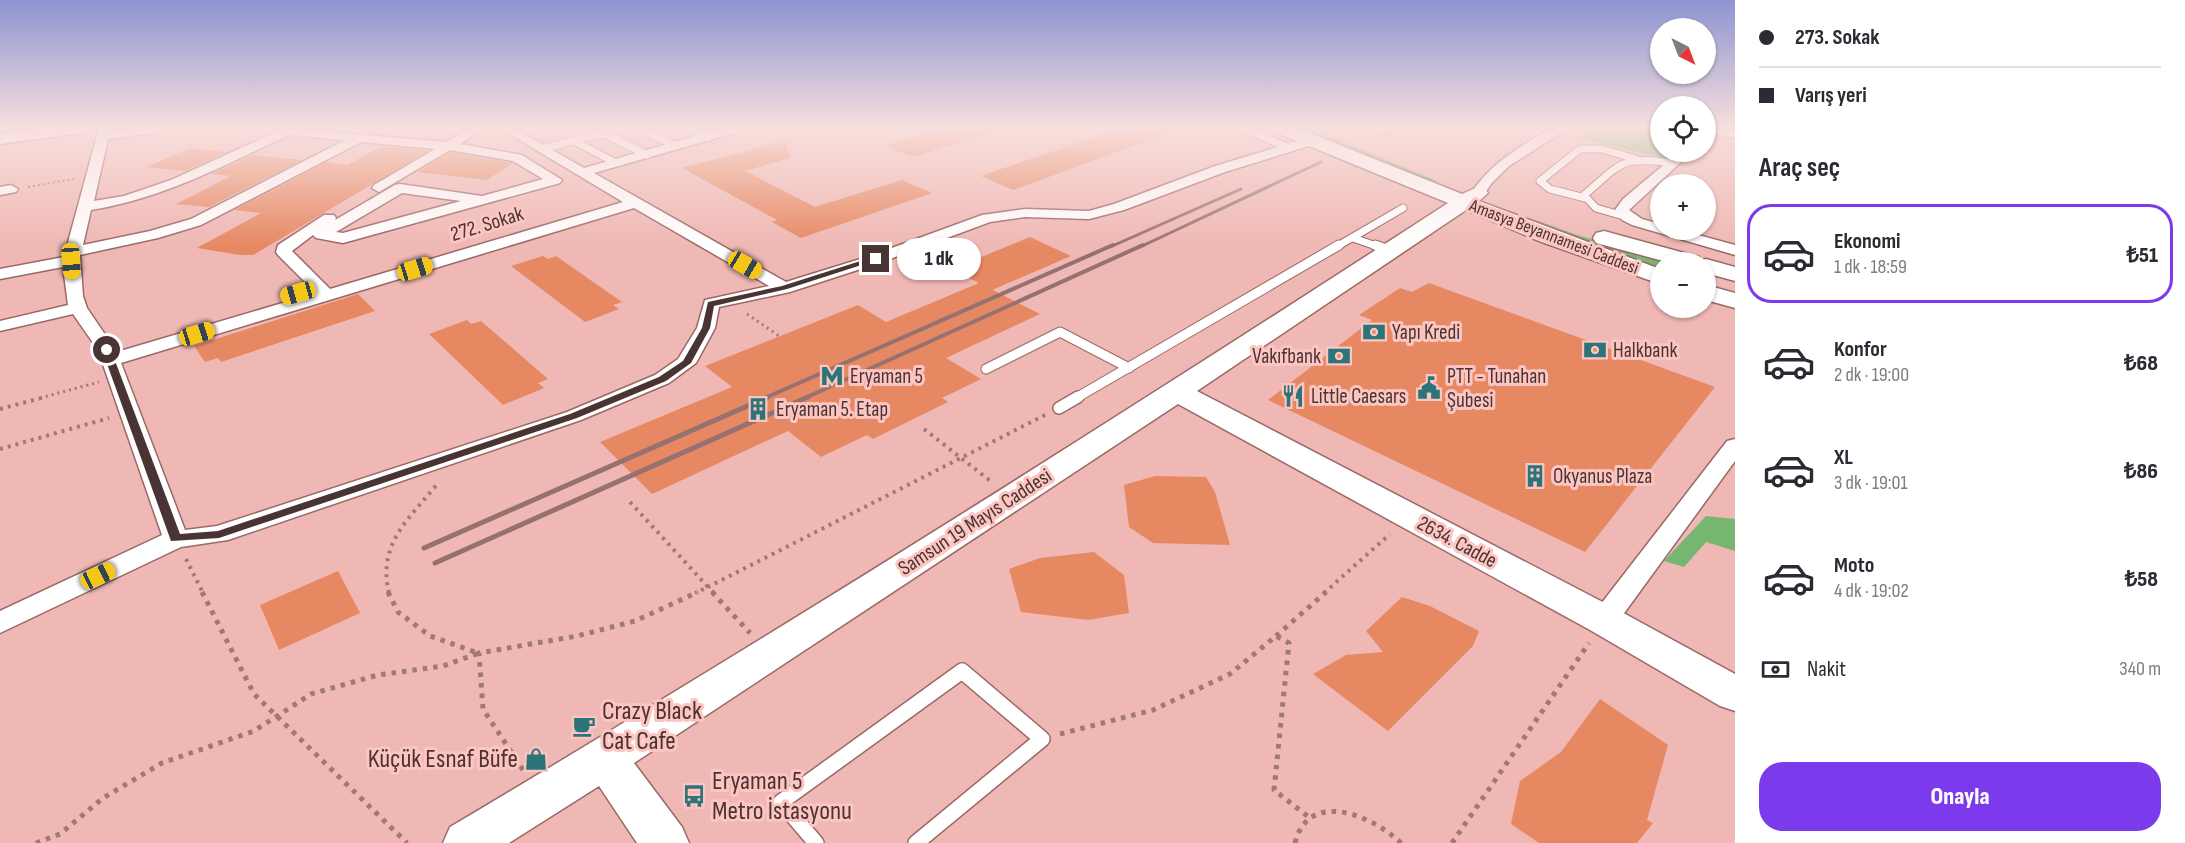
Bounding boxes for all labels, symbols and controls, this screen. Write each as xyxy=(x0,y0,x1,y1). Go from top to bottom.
north arrow xyxy=(1650,18,1716,84)
map controls xyxy=(1650,18,1716,318)
text: 273. Sokak xyxy=(1795,24,1880,51)
text: Varış yeri xyxy=(1795,82,1867,109)
button: locate xyxy=(1650,96,1716,162)
text: Araç seç xyxy=(1759,152,1840,184)
button: + xyxy=(1650,174,1716,240)
street label: Amasya Beyannamesi Caddesi xyxy=(1466,195,1641,279)
street label: 272. Sokak xyxy=(448,201,526,247)
icon: car xyxy=(1762,227,1816,281)
text: Ekonomi xyxy=(1834,228,1900,255)
callout: 1 dk xyxy=(897,238,981,280)
car xyxy=(61,242,81,280)
text: ₺51 xyxy=(2126,242,2158,269)
route end xyxy=(862,245,889,272)
text: 1 dk xyxy=(925,247,953,271)
car xyxy=(725,248,765,282)
button: − xyxy=(1650,252,1716,318)
car xyxy=(395,255,435,283)
text: 1 dk · 18:59 xyxy=(1834,255,1907,279)
car xyxy=(278,279,318,307)
bank icon: Yapı Kredi xyxy=(1361,319,1387,345)
car xyxy=(177,320,217,348)
place label: Yapı Kredi xyxy=(1392,320,1460,345)
icon: car xyxy=(1762,335,1816,389)
route start xyxy=(93,336,120,363)
text: Konfor xyxy=(1834,336,1887,363)
bank icon: Halkbank xyxy=(1582,337,1608,363)
place label: Halkbank xyxy=(1613,338,1677,363)
bank icon: Vakıfbank xyxy=(1326,343,1352,369)
place label: Vakıfbank xyxy=(1252,344,1321,369)
text: ₺68 xyxy=(2124,350,2158,377)
metro station icon: Eryaman 5 xyxy=(819,363,845,389)
text: 2 dk · 19:00 xyxy=(1834,363,1909,387)
place label: Eryaman 5 xyxy=(850,364,923,389)
place label: PTT - Tunahan Şubesi xyxy=(1447,364,1546,413)
public building icon: PTT - Tunahan Şubesi xyxy=(1416,375,1442,401)
restaurant icon: Little Caesars xyxy=(1280,383,1306,409)
place label: Little Caesars xyxy=(1311,384,1406,409)
building icon: Eryaman 5. Etap xyxy=(745,396,771,422)
place label: Eryaman 5. Etap xyxy=(776,397,888,422)
icon: car xyxy=(1762,443,1816,497)
text: XL xyxy=(1834,444,1853,471)
text: ₺86 xyxy=(2124,458,2158,485)
street label: Samsun 19 Mayıs Caddesi xyxy=(894,463,1056,581)
building icon: Okyanus Plaza xyxy=(1522,463,1548,489)
place label: Okyanus Plaza xyxy=(1553,464,1652,489)
text: 3 dk · 19:01 xyxy=(1834,471,1907,495)
street label: 2634. Cadde xyxy=(1413,511,1501,573)
icon: car xyxy=(1762,551,1816,605)
text: Moto xyxy=(1834,552,1874,579)
car xyxy=(78,560,118,592)
text: ₺58 xyxy=(2125,566,2158,593)
text: 4 dk · 19:02 xyxy=(1834,579,1909,603)
icon: cash xyxy=(1759,653,1792,686)
text: Nakit xyxy=(1807,656,1846,683)
text: 340 m xyxy=(2119,657,2161,681)
place label: Crazy Black Cat Cafe xyxy=(602,696,702,757)
cafe icon: Crazy Black Cat Cafe xyxy=(571,713,597,739)
place label: Küçük Esnaf Büfe xyxy=(368,744,518,775)
shop icon: Küçük Esnaf Büfe xyxy=(523,746,549,772)
button: Onayla xyxy=(1759,762,2161,831)
place label: Eryaman 5 Metro İstasyonu xyxy=(712,766,852,827)
bus stop icon: Eryaman 5 Metro İstasyonu xyxy=(681,783,707,809)

